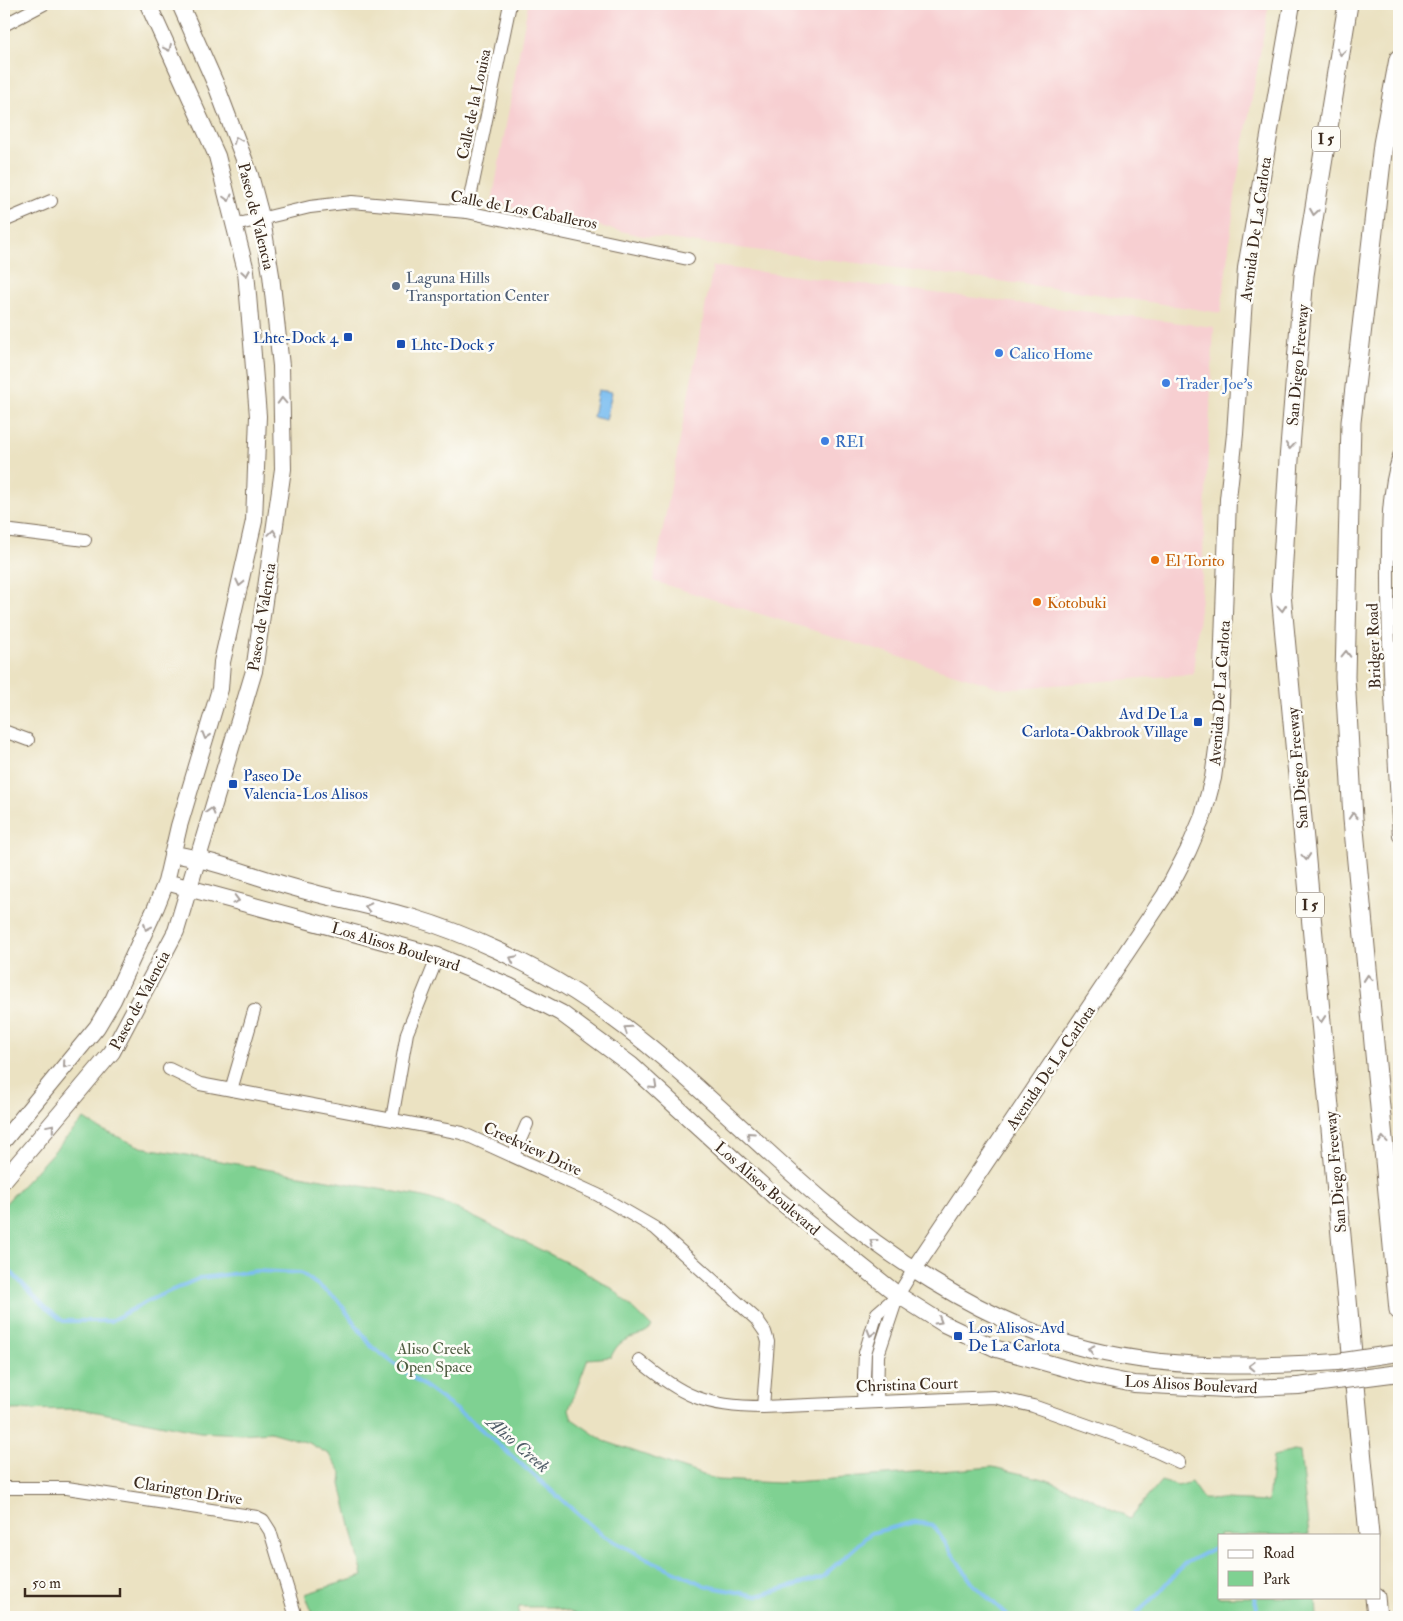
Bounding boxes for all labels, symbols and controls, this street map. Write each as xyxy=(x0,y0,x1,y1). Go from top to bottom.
one-way arrow xyxy=(162,43,173,52)
street label: Calle de la Louisa xyxy=(453,47,496,161)
one-way arrow xyxy=(1336,48,1346,56)
road number: I 5 xyxy=(1312,126,1340,152)
one-way arrow xyxy=(233,136,243,145)
street label: Avenida De La Carlota xyxy=(1236,155,1276,304)
street label: Paseo de Valencia xyxy=(233,161,279,272)
street label: Calle de Los Caballeros xyxy=(449,186,599,234)
one-way arrow xyxy=(222,194,233,203)
one-way arrow xyxy=(1310,208,1320,217)
place label: Laguna Hills Transportation Center xyxy=(406,268,549,307)
one-way arrow xyxy=(240,269,250,277)
marker: Laguna Hills Transportation Center xyxy=(390,280,402,292)
street label: San Diego Freeway xyxy=(1283,302,1313,427)
place label: Lhtc-Dock 4 xyxy=(253,328,339,348)
marker: Lhtc-Dock 4 xyxy=(342,331,354,343)
place label: Lhtc-Dock 5 xyxy=(411,335,495,355)
marker: Lhtc-Dock 5 xyxy=(395,338,407,350)
place label: Calico Home xyxy=(1009,344,1093,364)
marker: Calico Home xyxy=(993,347,1005,359)
place label: Trader Joe's xyxy=(1176,374,1252,395)
marker: Trader Joe's xyxy=(1160,377,1172,389)
one-way arrow xyxy=(277,397,287,404)
place label: REI xyxy=(835,432,864,452)
marker: REI xyxy=(819,435,831,447)
one-way arrow xyxy=(1285,442,1296,450)
one-way arrow xyxy=(268,529,278,538)
place label: El Torito xyxy=(1165,551,1225,571)
marker: El Torito xyxy=(1149,554,1161,566)
street label: Paseo de Valencia xyxy=(244,561,280,673)
one-way arrow xyxy=(235,579,246,588)
place label: Kotobuki xyxy=(1047,593,1106,613)
marker: Kotobuki xyxy=(1031,596,1043,608)
street label: Bridger Road xyxy=(1363,603,1385,689)
one-way arrow xyxy=(1277,604,1288,612)
street label: Avenida De La Carlota xyxy=(1205,619,1235,767)
one-way arrow xyxy=(1340,650,1351,658)
place label: Avd De La Carlota-Oakbrook Village xyxy=(1022,704,1188,742)
street label: San Diego Freeway xyxy=(1283,705,1313,830)
marker: Avd De La Carlota-Oakbrook Village xyxy=(1192,716,1204,728)
one-way arrow xyxy=(202,732,212,740)
place label: Paseo De Valencia-Los Alisos xyxy=(243,766,368,804)
marker: Paseo De Valencia-Los Alisos xyxy=(227,778,239,790)
one-way arrow xyxy=(206,807,216,815)
one-way arrow xyxy=(1348,812,1359,820)
one-way arrow xyxy=(1300,853,1311,861)
road number: I 5 xyxy=(1296,892,1324,918)
one-way arrow xyxy=(232,895,240,905)
one-way arrow xyxy=(364,902,372,913)
street label: Los Alisos Boulevard xyxy=(329,918,462,976)
one-way arrow xyxy=(143,922,153,931)
street label: Paseo de Valencia xyxy=(105,947,175,1054)
one-way arrow xyxy=(509,955,518,965)
one-way arrow xyxy=(1363,974,1374,982)
street label: Avenida De La Carlota xyxy=(1001,1001,1100,1134)
one-way arrow xyxy=(1315,1015,1326,1023)
one-way arrow xyxy=(623,1026,632,1036)
one-way arrow xyxy=(63,1059,72,1068)
one-way arrow xyxy=(648,1080,657,1089)
street label: San Diego Freeway xyxy=(1321,1109,1351,1234)
street label: Creekview Drive xyxy=(480,1117,585,1181)
one-way arrow xyxy=(45,1123,54,1132)
one-way arrow xyxy=(747,1132,756,1141)
one-way arrow xyxy=(1378,1136,1389,1144)
street label: Los Alisos Boulevard xyxy=(711,1138,824,1240)
one-way arrow xyxy=(869,1239,879,1248)
one-way arrow xyxy=(934,1315,943,1325)
place label: Los Alisos-Avd De La Carlota xyxy=(968,1318,1065,1356)
one-way arrow xyxy=(866,1328,876,1337)
marker: Los Alisos-Avd De La Carlota xyxy=(952,1330,964,1342)
park label: Aliso Creek Open Space xyxy=(396,1339,472,1378)
one-way arrow xyxy=(1087,1344,1096,1354)
one-way arrow xyxy=(1248,1361,1256,1372)
street label: Los Alisos Boulevard xyxy=(1124,1372,1258,1398)
street label: Christina Court xyxy=(856,1373,959,1397)
water label: Aliso Creek xyxy=(480,1409,554,1478)
street label: Clarington Drive xyxy=(132,1473,244,1510)
legend xyxy=(1218,1534,1380,1598)
text: Road xyxy=(1263,1544,1295,1563)
scale bar xyxy=(25,1566,120,1598)
text: Park xyxy=(1263,1570,1290,1589)
text: 50 m xyxy=(32,1574,61,1593)

